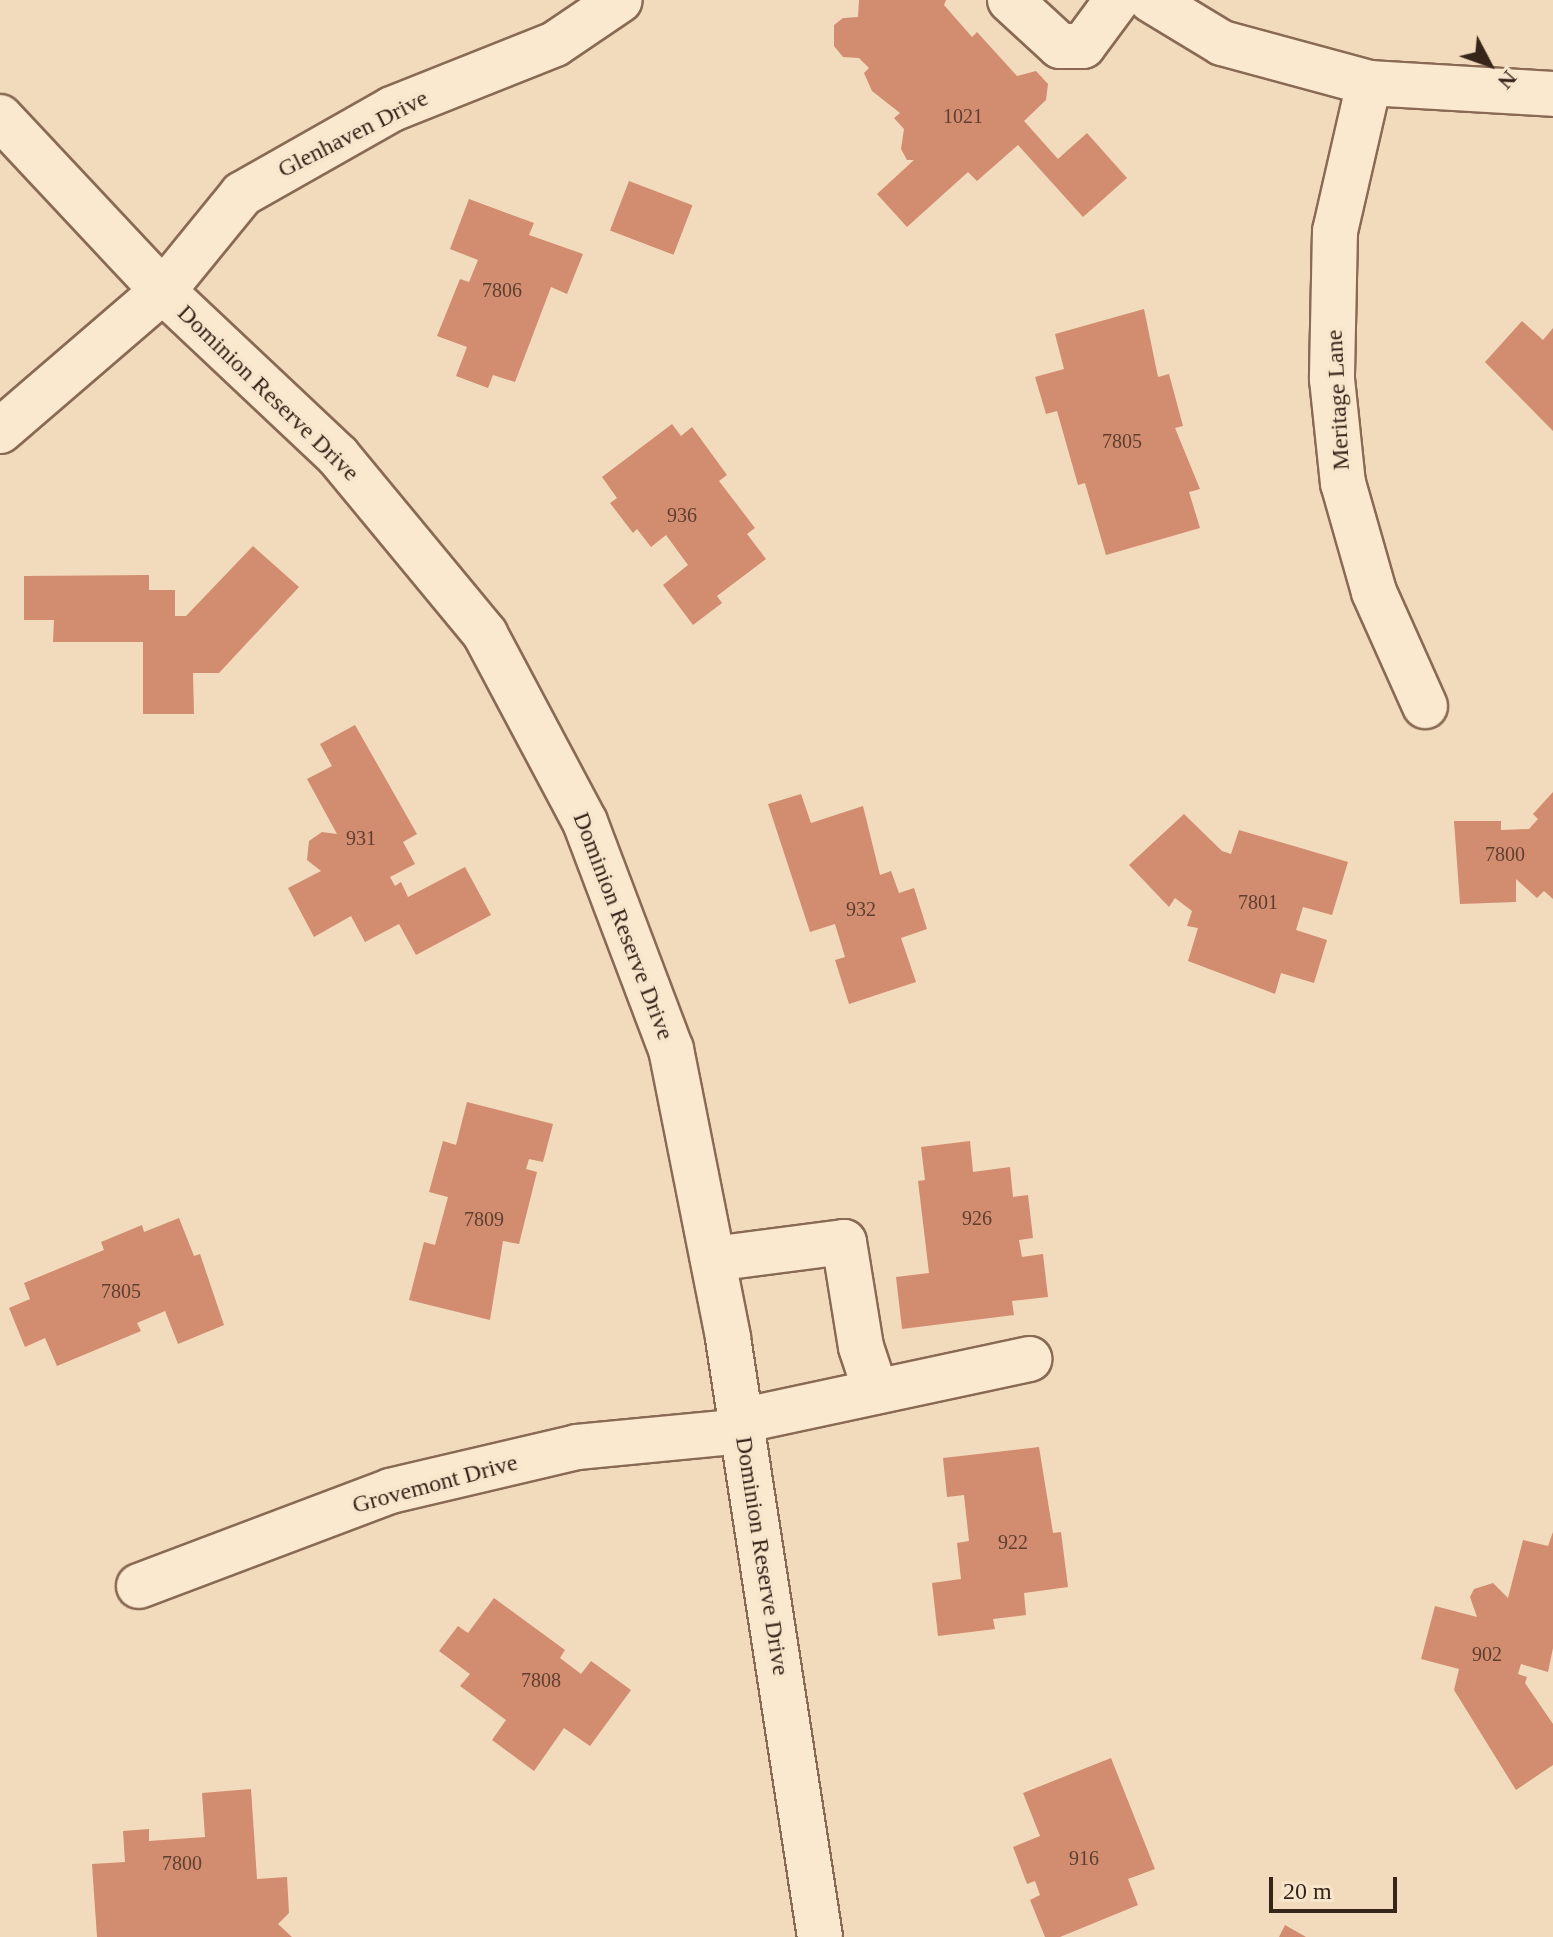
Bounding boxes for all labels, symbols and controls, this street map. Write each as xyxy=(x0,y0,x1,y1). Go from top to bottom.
north arrow xyxy=(1449,24,1529,104)
text: N xyxy=(1493,66,1522,94)
street label: Glenhaven Drive xyxy=(273,84,433,184)
house number: 1021 xyxy=(943,104,983,128)
house number: 7806 xyxy=(482,278,522,302)
street label: Dominion Reserve Drive xyxy=(171,299,365,487)
street label: Meritage Lane xyxy=(1320,329,1356,471)
house number: 7805 xyxy=(1102,429,1142,453)
house number: 936 xyxy=(667,503,697,527)
street label: Dominion Reserve Drive xyxy=(566,808,680,1044)
house number: 931 xyxy=(346,826,376,850)
house number: 7800 xyxy=(1485,842,1525,866)
house number: 7801 xyxy=(1238,890,1278,914)
house number: 932 xyxy=(846,897,876,921)
house number: 926 xyxy=(962,1206,992,1230)
house number: 7809 xyxy=(464,1207,504,1231)
house number: 7805 xyxy=(101,1279,141,1303)
street label: Dominion Reserve Drive xyxy=(729,1435,795,1677)
street label: Grovemont Drive xyxy=(349,1448,521,1520)
house number: 922 xyxy=(998,1530,1028,1554)
house number: 902 xyxy=(1472,1642,1502,1666)
house number: 7808 xyxy=(521,1668,561,1692)
house number: 916 xyxy=(1069,1846,1099,1870)
house number: 7800 xyxy=(162,1851,202,1875)
scale bar xyxy=(1273,1861,1401,1911)
text: 20 m xyxy=(1283,1878,1332,1904)

